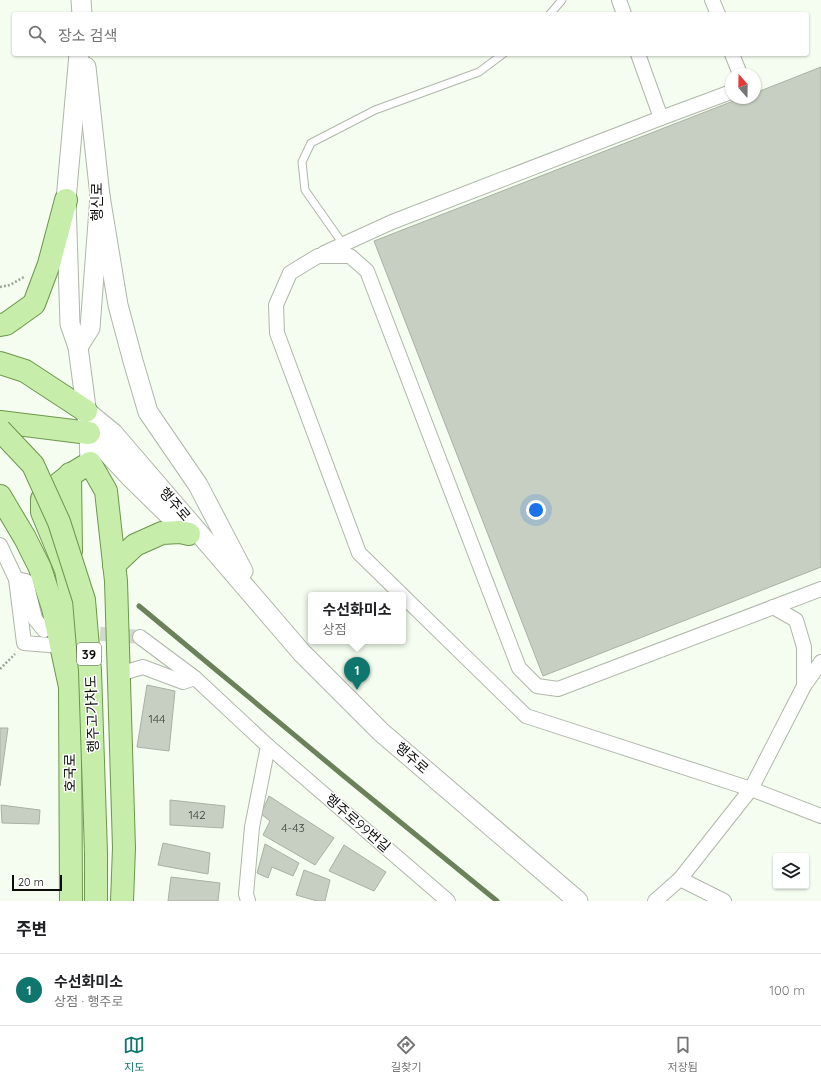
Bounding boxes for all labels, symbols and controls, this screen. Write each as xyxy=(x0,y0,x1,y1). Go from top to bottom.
search box xyxy=(12,12,809,56)
icon: search xyxy=(26,23,48,45)
text: 장소 검색 xyxy=(58,26,117,45)
north arrow xyxy=(725,68,761,104)
street label: 행신로 xyxy=(88,183,106,221)
street label: 행주로 xyxy=(156,484,195,525)
your location xyxy=(526,500,546,520)
popup xyxy=(308,592,406,644)
text: 수선화미소 xyxy=(322,600,392,619)
text: 상점 xyxy=(322,621,346,637)
road number: 39 xyxy=(77,643,101,665)
pin: 1 xyxy=(344,657,370,690)
street label: 행주고가차도 xyxy=(82,675,102,753)
house number: 144 xyxy=(149,711,165,726)
street label: 행주로 xyxy=(392,739,433,778)
street label: 호국로 xyxy=(61,754,79,792)
street label: 행주로99번길 xyxy=(322,790,394,856)
house number: 142 xyxy=(188,807,206,822)
house number: 4-43 xyxy=(281,820,305,835)
map controls xyxy=(773,853,809,889)
button: layers xyxy=(773,853,809,889)
scale bar xyxy=(12,873,62,892)
text: 20 m xyxy=(18,875,44,889)
text: 주변 xyxy=(16,918,47,939)
text: 수선화미소 xyxy=(54,972,123,991)
text: 1 xyxy=(26,982,32,998)
text: 100 m xyxy=(769,982,805,998)
text: 상점 · 행주로 xyxy=(54,993,123,1009)
tab: 지도 xyxy=(123,1034,145,1074)
tab: 길찾기 xyxy=(391,1034,421,1074)
tab: 저장됨 xyxy=(668,1034,698,1074)

